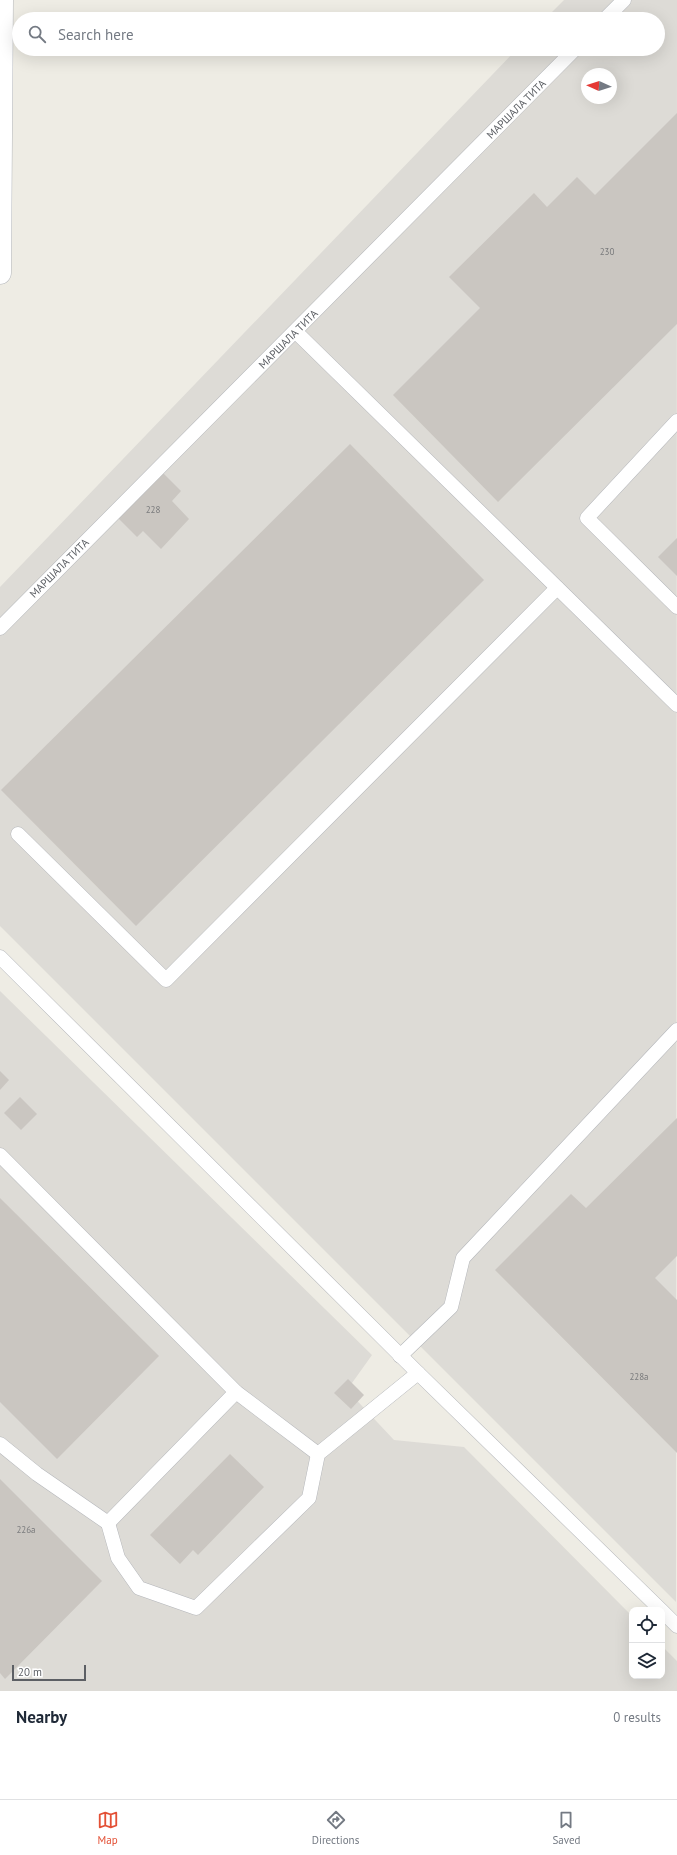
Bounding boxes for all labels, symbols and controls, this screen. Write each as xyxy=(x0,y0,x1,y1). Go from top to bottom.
search box xyxy=(12,12,665,56)
icon: search xyxy=(26,23,48,45)
text: Search here xyxy=(58,25,134,44)
north arrow xyxy=(581,68,617,104)
street label: МАРШАЛА ТИТА xyxy=(483,76,549,142)
house number: 230 xyxy=(600,246,614,257)
street label: МАРШАЛА ТИТА xyxy=(255,306,321,372)
house number: 228 xyxy=(146,504,160,515)
street label: МАРШАЛА ТИТА xyxy=(26,535,92,601)
house number: 228a xyxy=(629,1371,649,1382)
house number: 226a xyxy=(16,1524,36,1535)
map controls xyxy=(629,1607,665,1679)
button: locate xyxy=(629,1607,665,1643)
button: layers xyxy=(629,1643,665,1679)
scale bar xyxy=(12,1663,86,1682)
text: 20 m xyxy=(18,1665,42,1679)
text: Nearby xyxy=(16,1706,67,1728)
text: 0 results xyxy=(613,1709,661,1726)
tab: Map xyxy=(97,1809,119,1847)
tab: Directions xyxy=(312,1809,359,1847)
tab: Saved xyxy=(552,1809,580,1847)

